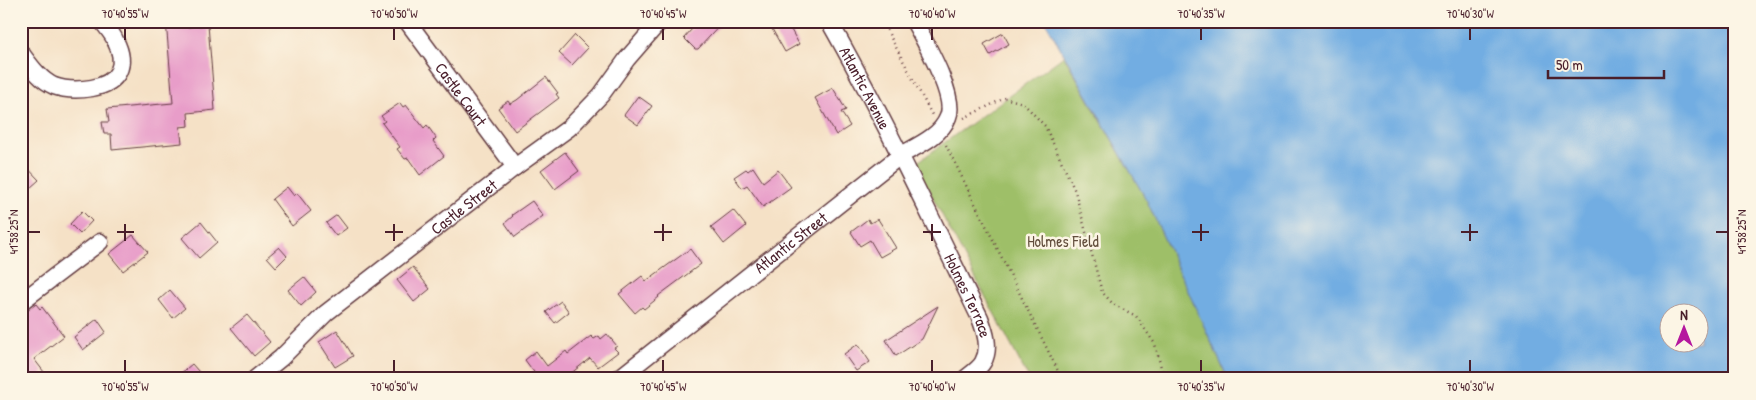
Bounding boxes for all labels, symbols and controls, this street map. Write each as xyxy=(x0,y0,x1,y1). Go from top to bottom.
text: 70°40'55"W xyxy=(101,5,149,22)
text: 70°40'50"W xyxy=(370,5,418,22)
text: 70°40'45"W xyxy=(640,5,687,22)
text: 70°40'40"W xyxy=(909,5,956,22)
text: 70°40'35"W xyxy=(1177,5,1225,22)
text: 70°40'30"W xyxy=(1446,5,1494,22)
street label: Atlantic Avenue xyxy=(834,43,896,134)
scale bar xyxy=(1548,48,1665,80)
text: 50 m xyxy=(1556,54,1583,75)
street label: Castle Court xyxy=(430,58,492,131)
street label: Castle Street xyxy=(426,174,502,239)
street label: Atlantic Street xyxy=(749,206,832,278)
text: 41°58'25"N xyxy=(5,210,22,254)
text: 41°58'25"N xyxy=(1733,210,1750,254)
park label: Holmes Field xyxy=(1027,230,1099,252)
street label: Holmes Terrace xyxy=(939,250,997,340)
north arrow xyxy=(1658,302,1708,352)
text: N xyxy=(1680,305,1688,324)
text: 70°40'55"W xyxy=(101,378,149,395)
text: 70°40'50"W xyxy=(370,378,418,395)
text: 70°40'45"W xyxy=(640,378,687,395)
text: 70°40'40"W xyxy=(909,378,956,395)
text: 70°40'35"W xyxy=(1177,378,1225,395)
text: 70°40'30"W xyxy=(1446,378,1494,395)

